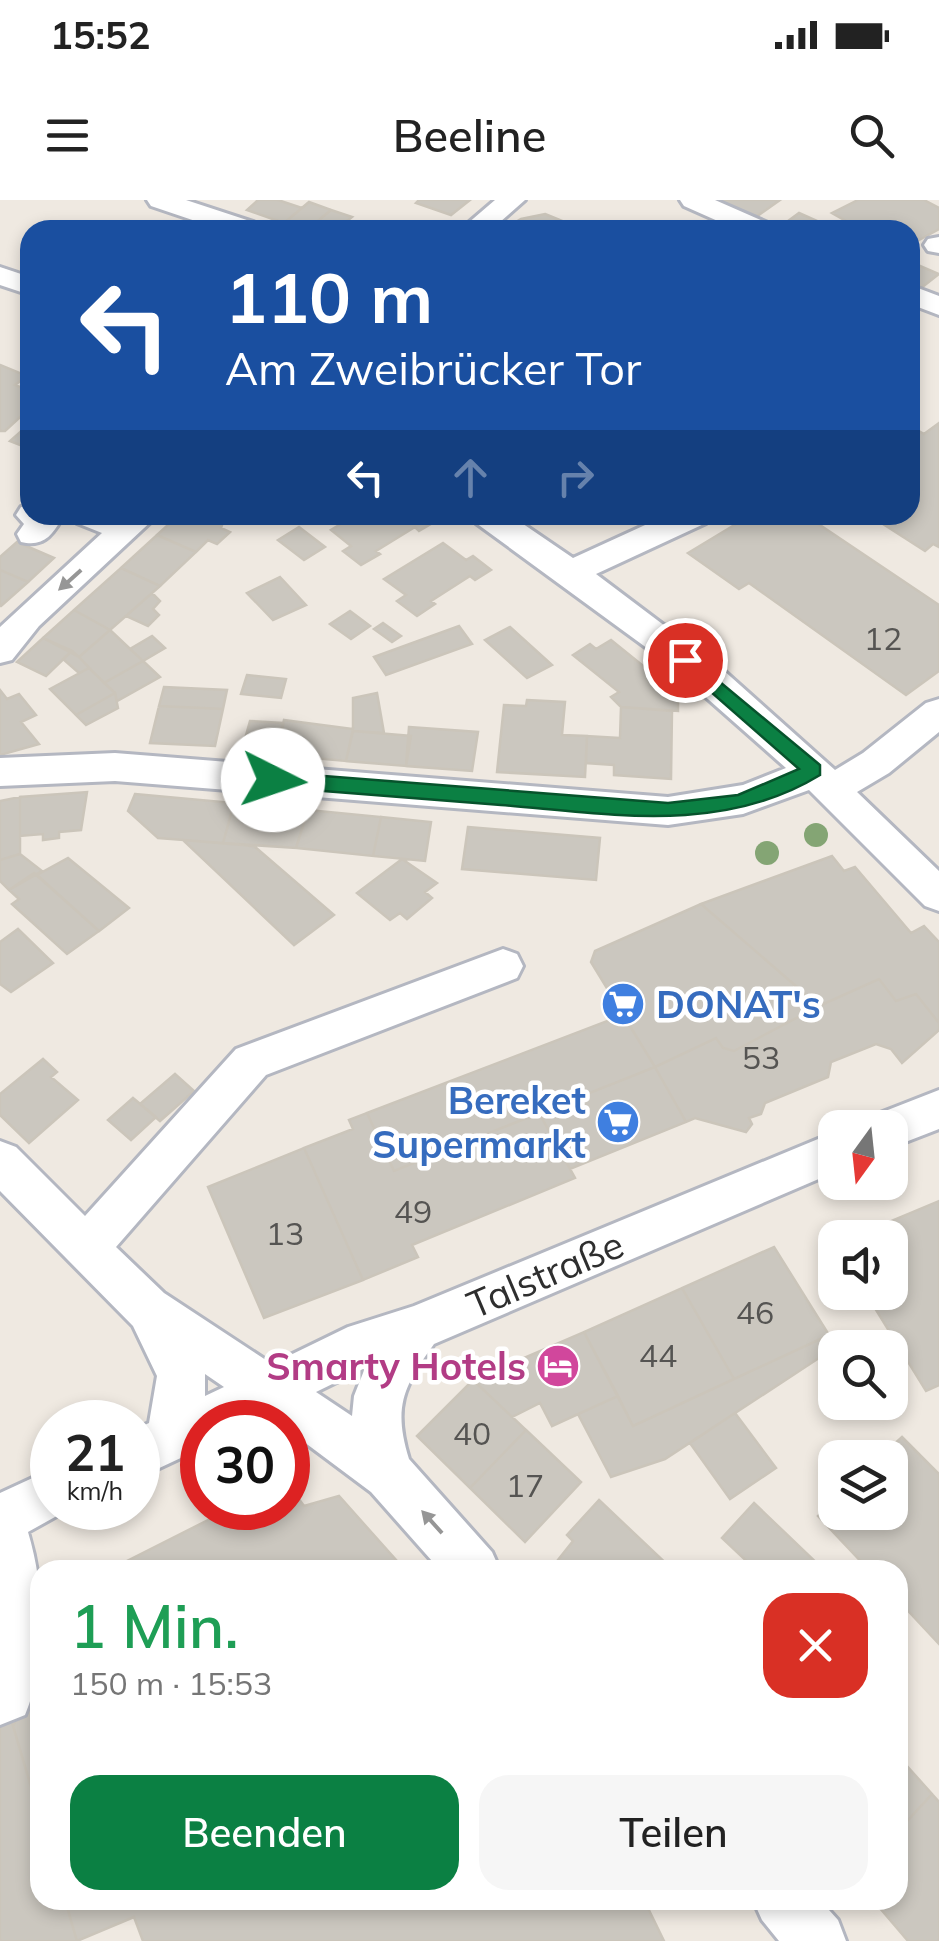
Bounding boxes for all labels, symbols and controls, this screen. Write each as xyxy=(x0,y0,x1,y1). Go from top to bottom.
text: 15:52 xyxy=(50,11,151,59)
text: Beeline xyxy=(393,107,546,163)
icon: menu xyxy=(40,108,95,163)
icon: search xyxy=(844,108,899,163)
text: 110 m xyxy=(225,253,433,341)
icon: left xyxy=(60,260,190,390)
text: Am Zweibrücker Tor xyxy=(225,340,641,396)
icon: left xyxy=(338,450,393,505)
icon: ahead xyxy=(443,450,498,505)
icon: right xyxy=(548,450,603,505)
one-way arrow xyxy=(58,568,82,591)
pin xyxy=(643,618,728,703)
house number: 12 xyxy=(864,618,902,658)
icon: arrive xyxy=(658,633,713,688)
position arrow xyxy=(221,728,325,832)
place label: DONAT's xyxy=(656,980,821,1028)
supermarket icon: DONAT's xyxy=(600,981,646,1027)
house number: 53 xyxy=(742,1037,780,1077)
place label: Bereket Supermarkt xyxy=(372,1076,586,1168)
supermarket icon: Bereket Supermarkt xyxy=(595,1099,641,1145)
north arrow xyxy=(818,1110,908,1200)
map controls xyxy=(818,1110,908,1530)
house number: 49 xyxy=(394,1191,432,1231)
house number: 13 xyxy=(266,1213,304,1253)
street label: Talstraße xyxy=(460,1220,630,1328)
button: sound xyxy=(818,1220,908,1310)
house number: 46 xyxy=(736,1292,774,1332)
button: search xyxy=(818,1330,908,1420)
house number: 44 xyxy=(639,1335,677,1375)
place label: Smarty Hotels xyxy=(266,1342,526,1390)
hotel icon: Smarty Hotels xyxy=(535,1343,581,1389)
speed limit sign: 30 xyxy=(180,1400,310,1530)
house number: 40 xyxy=(453,1413,491,1453)
text: 21 xyxy=(65,1421,125,1484)
button: layers xyxy=(818,1440,908,1530)
house number: 17 xyxy=(506,1465,544,1505)
text: km/h xyxy=(67,1475,123,1506)
one-way arrow xyxy=(421,1510,443,1535)
text: 1 Min. xyxy=(70,1588,239,1663)
button: close xyxy=(763,1593,868,1698)
text: 150 m · 15:53 xyxy=(70,1663,272,1703)
button: Beenden xyxy=(70,1775,459,1890)
button: Teilen xyxy=(479,1775,868,1890)

